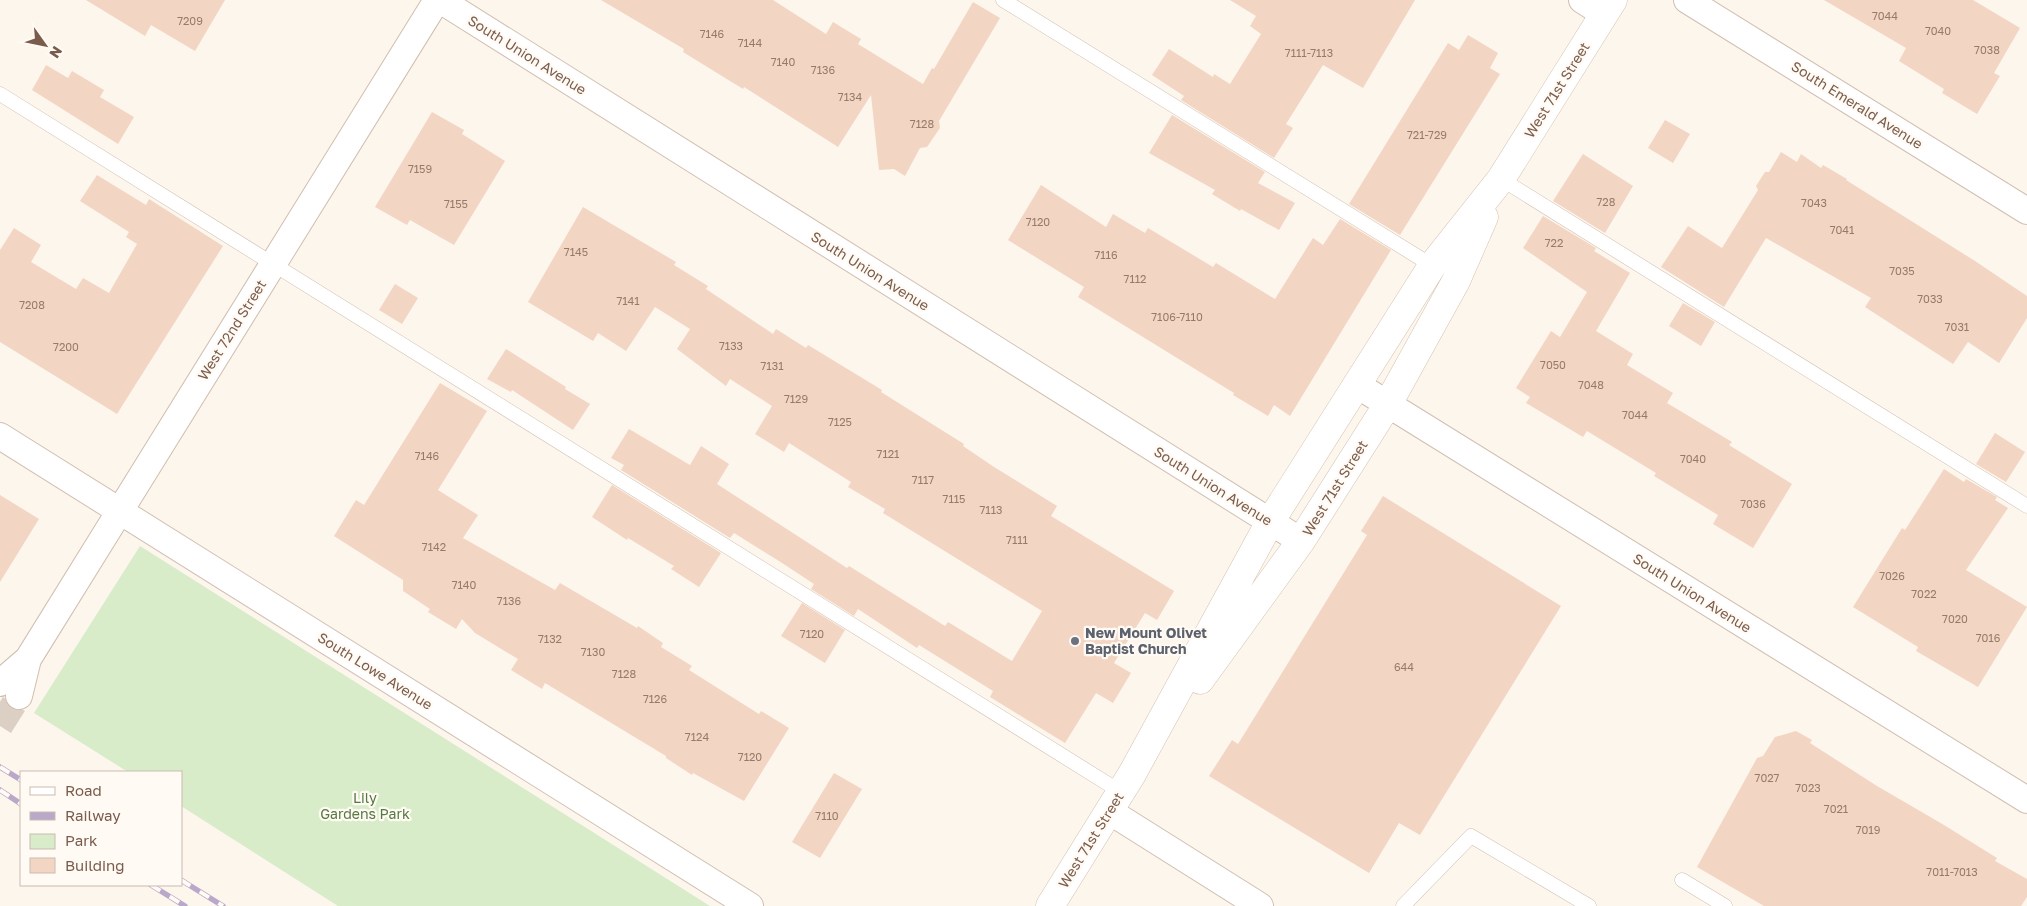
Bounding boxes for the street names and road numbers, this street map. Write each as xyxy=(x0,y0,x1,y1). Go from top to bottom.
street label: South Union Avenue xyxy=(465,11,589,98)
street label: West 71st Street xyxy=(1520,39,1593,141)
street label: South Emerald Avenue xyxy=(1788,57,1926,152)
street label: South Union Avenue xyxy=(808,227,932,314)
street label: West 72nd Street xyxy=(194,276,269,383)
street label: West 71st Street xyxy=(1298,437,1371,539)
street label: South Union Avenue xyxy=(1151,442,1275,529)
street label: South Union Avenue xyxy=(1630,549,1754,636)
street label: South Lowe Avenue xyxy=(315,628,436,713)
street label: West 71st Street xyxy=(1054,789,1127,891)

